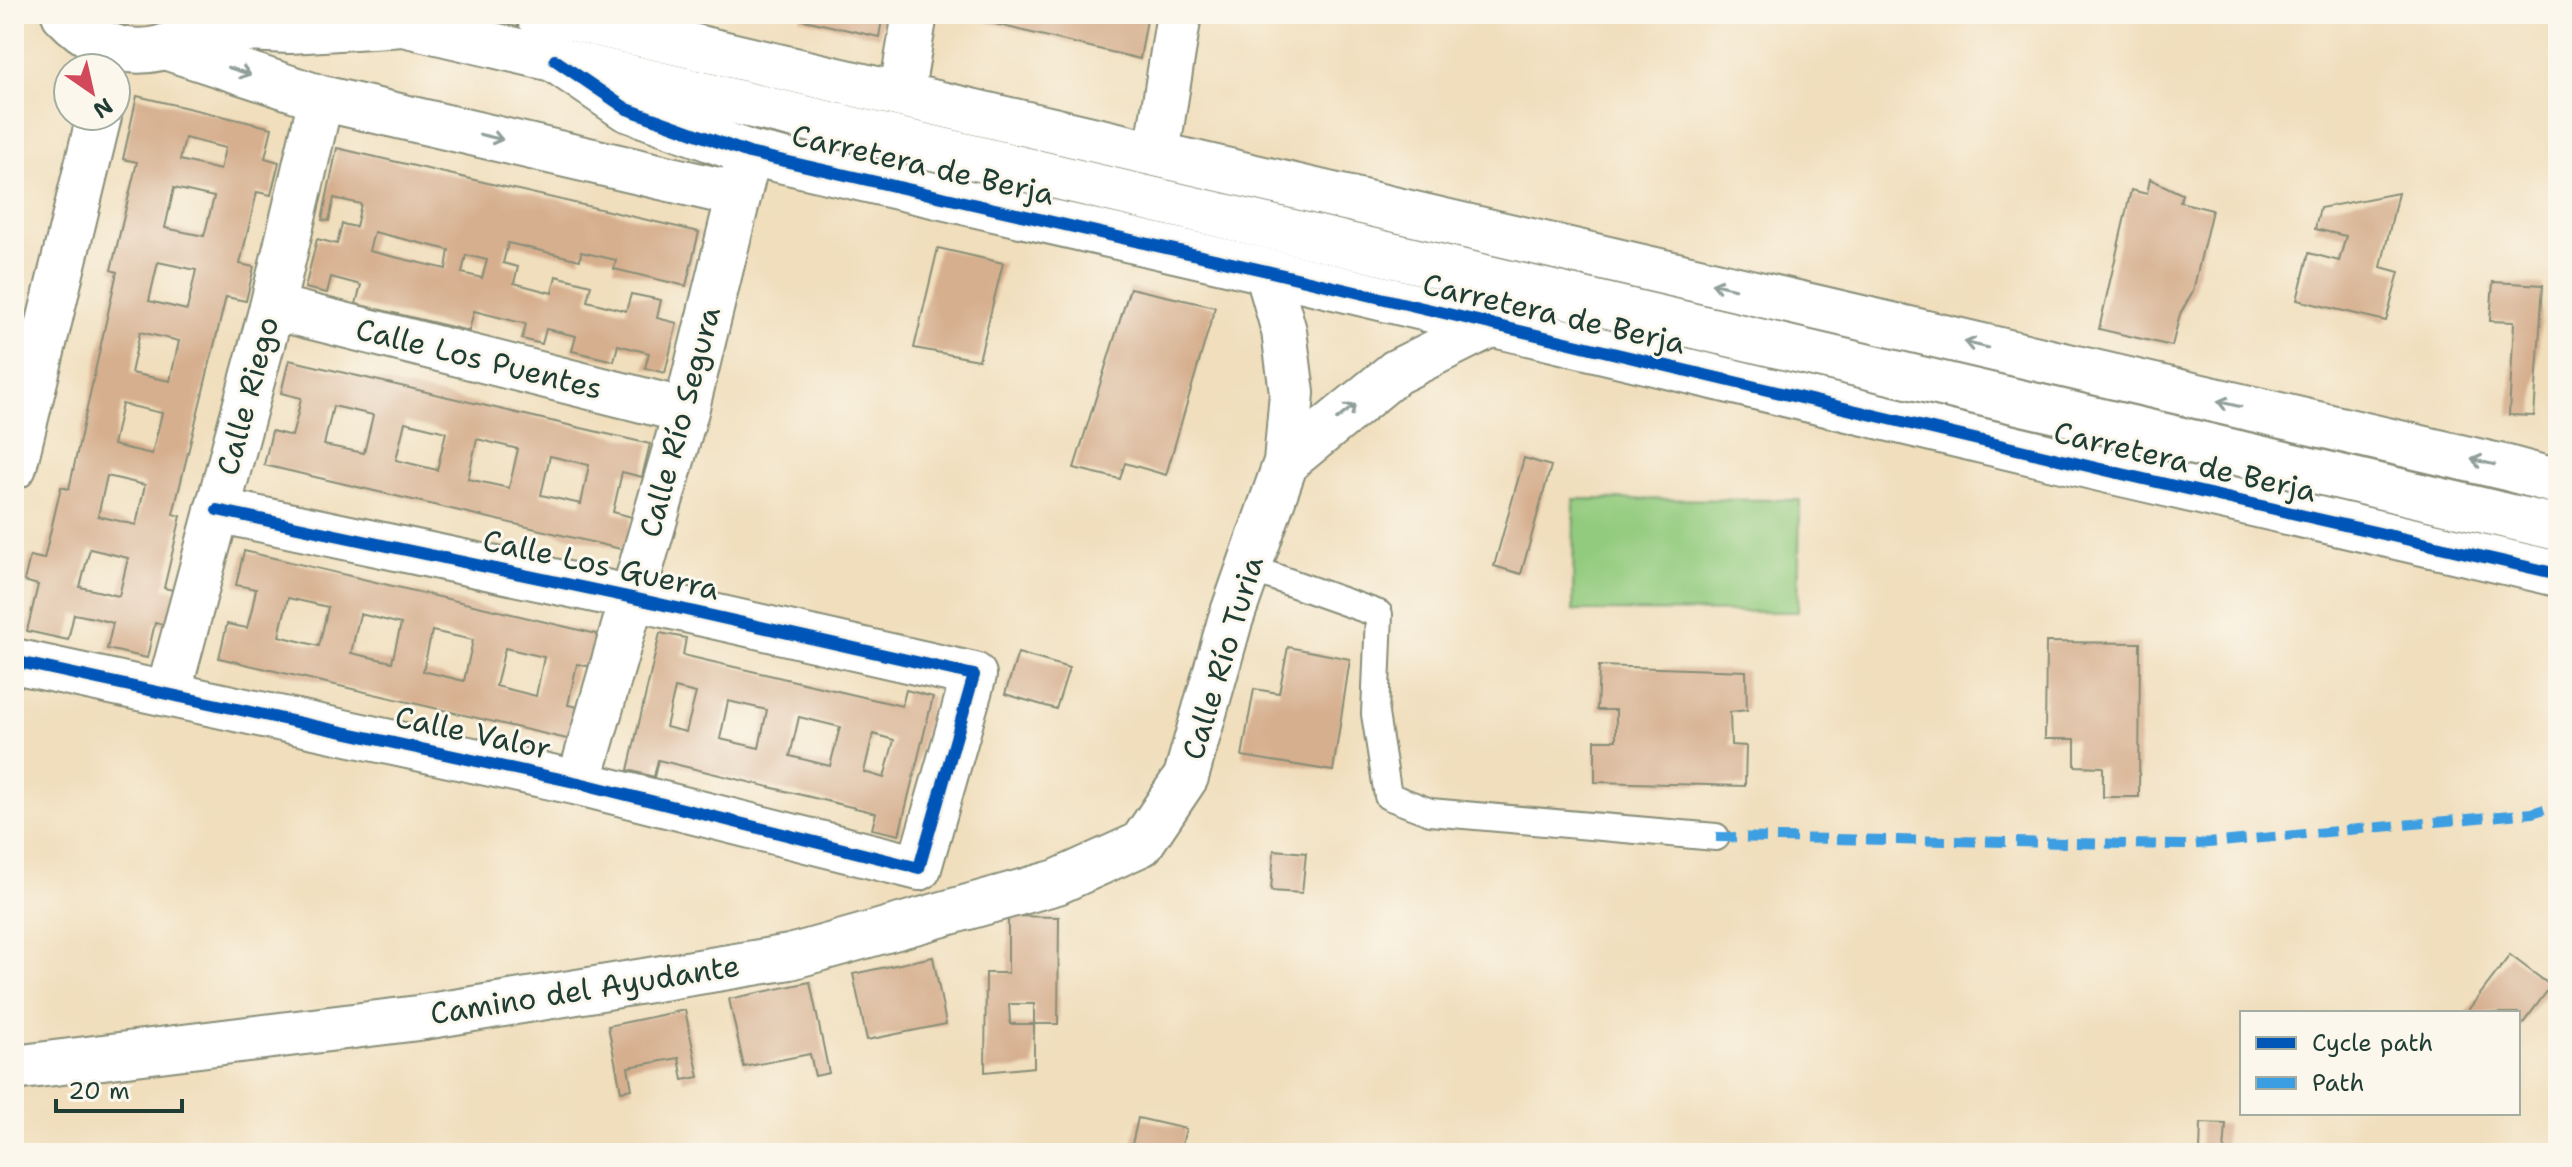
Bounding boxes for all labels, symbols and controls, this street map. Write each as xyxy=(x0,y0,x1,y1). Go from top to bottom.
north arrow xyxy=(52,52,132,132)
one-way arrow xyxy=(227,64,252,79)
text: N xyxy=(88,91,118,125)
street label: Carretera de Berja xyxy=(788,114,1059,215)
one-way arrow xyxy=(477,130,503,145)
street label: Carretera de Berja xyxy=(1419,263,1690,364)
one-way arrow xyxy=(1710,278,1736,293)
street label: Calle Río Segura xyxy=(629,302,730,542)
street label: Calle Los Puentes xyxy=(352,308,607,409)
street label: Calle Riego xyxy=(207,312,288,480)
one-way arrow xyxy=(1964,337,1989,352)
one-way arrow xyxy=(2217,396,2243,411)
one-way arrow xyxy=(1335,403,1356,421)
street label: Carretera de Berja xyxy=(2050,411,2321,512)
one-way arrow xyxy=(2470,454,2496,469)
street label: Calle Los Guerra xyxy=(479,519,723,610)
street label: Calle Río Turia xyxy=(1172,551,1273,765)
street label: Calle Valor xyxy=(391,696,555,769)
street label: Camino del Ayudante xyxy=(427,945,743,1034)
legend xyxy=(2240,1011,2520,1115)
text: Cycle path xyxy=(2312,1027,2433,1059)
scale bar xyxy=(56,1063,182,1113)
text: Path xyxy=(2312,1067,2364,1099)
text: 20 m xyxy=(68,1075,130,1107)

